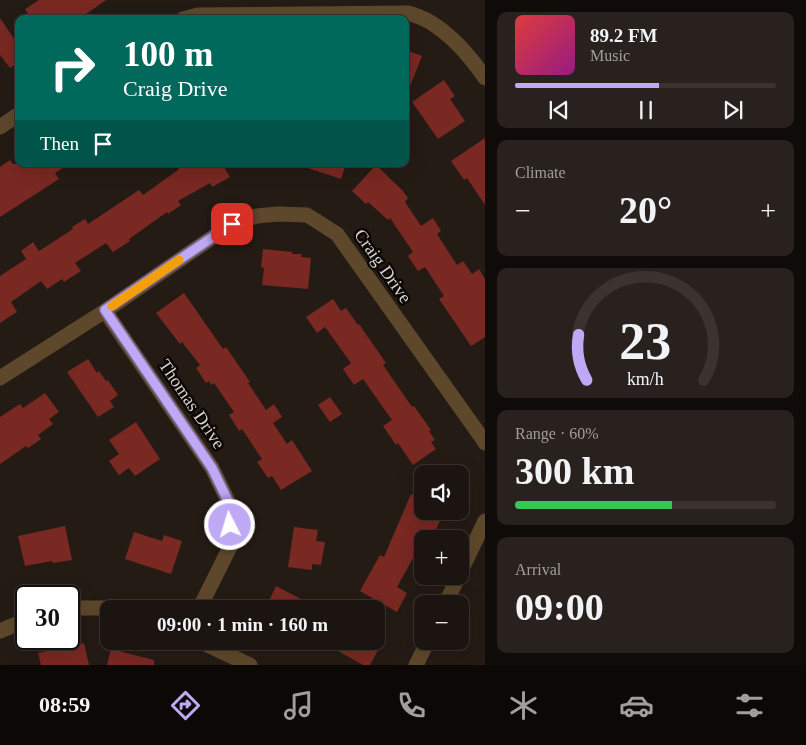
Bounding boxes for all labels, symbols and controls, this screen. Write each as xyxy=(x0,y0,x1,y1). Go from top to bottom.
text: 89.2 FM xyxy=(590,25,658,46)
icon: right xyxy=(40,35,105,100)
text: 100 m xyxy=(123,35,213,74)
text: Music xyxy=(590,47,630,64)
text: Craig Drive xyxy=(123,76,227,101)
icon: previous xyxy=(545,96,573,124)
icon: pause xyxy=(632,96,660,124)
icon: next xyxy=(719,96,747,124)
icon: arrive xyxy=(89,130,117,158)
text: Then xyxy=(40,133,79,154)
text: Climate xyxy=(515,164,566,181)
text: 20° xyxy=(619,189,672,231)
text: − xyxy=(515,195,531,226)
text: + xyxy=(760,195,776,226)
pin xyxy=(211,203,253,245)
icon: arrive xyxy=(218,210,246,238)
street label: Craig Drive xyxy=(350,225,416,307)
text: 23 xyxy=(620,313,672,370)
street label: Thomas Drive xyxy=(155,356,229,452)
text: km/h xyxy=(627,369,664,389)
text: Range · 60% xyxy=(515,425,599,442)
text: 300 km xyxy=(515,450,634,492)
map controls xyxy=(414,465,469,650)
button: sound xyxy=(414,465,469,520)
position arrow xyxy=(203,498,255,550)
button: + xyxy=(414,530,469,585)
text: Arrival xyxy=(515,561,561,578)
speed limit sign: 30 xyxy=(15,585,80,650)
text: 09:00 xyxy=(515,586,604,628)
button: − xyxy=(414,595,469,650)
text: 09:00 · 1 min · 160 m xyxy=(157,614,328,635)
icon: directions xyxy=(168,688,203,723)
icon: music xyxy=(281,688,316,723)
icon: phone xyxy=(394,688,429,723)
icon: climate xyxy=(506,688,541,723)
icon: car xyxy=(619,688,654,723)
icon: filters xyxy=(732,688,767,723)
text: 08:59 xyxy=(39,692,90,717)

